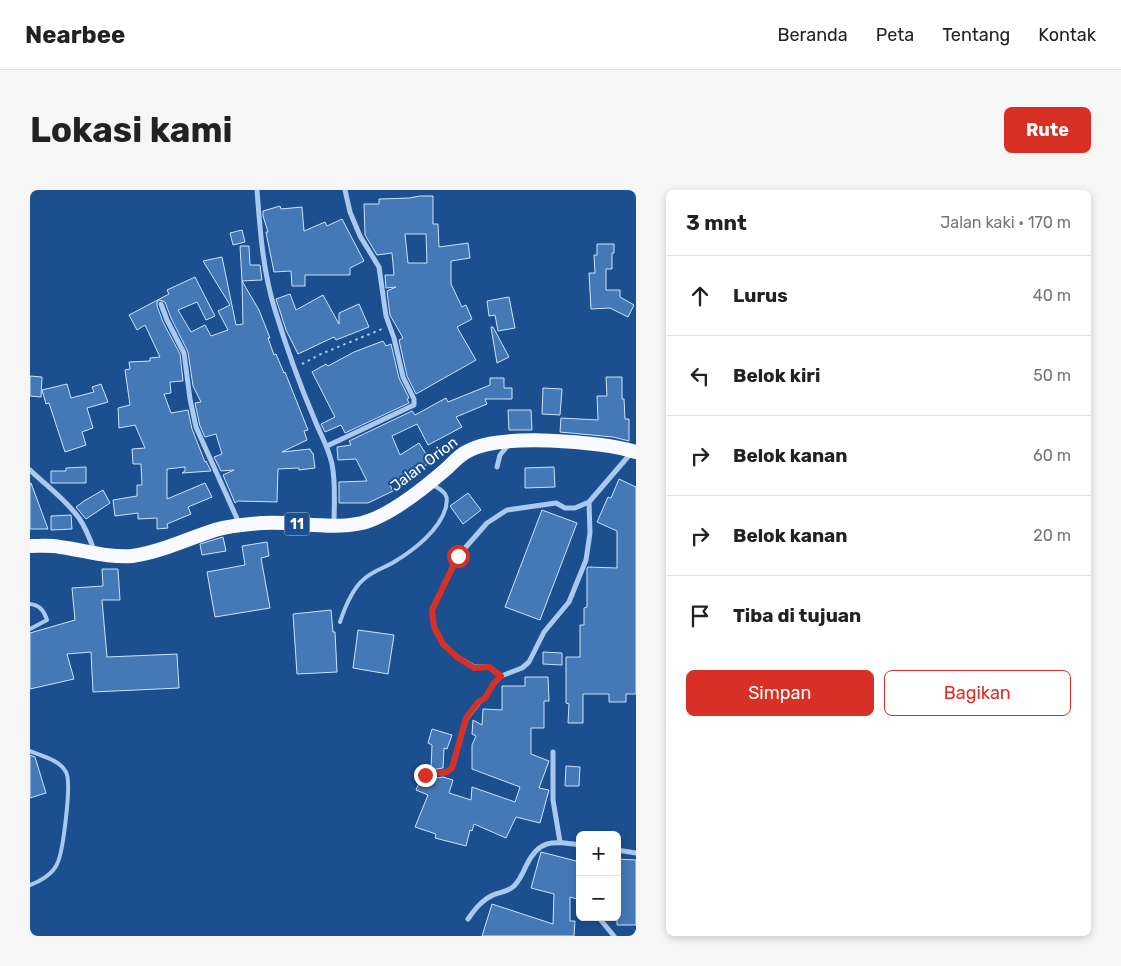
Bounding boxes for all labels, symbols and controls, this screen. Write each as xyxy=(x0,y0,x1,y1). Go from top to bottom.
text: Nearbee xyxy=(25,21,125,49)
text: Beranda xyxy=(777,24,848,46)
text: Peta xyxy=(876,24,914,46)
text: Tentang xyxy=(942,24,1010,46)
text: Kontak xyxy=(1038,24,1096,46)
button: Rute xyxy=(1004,107,1091,153)
text: Lokasi kami xyxy=(30,109,233,151)
text: 3 mnt xyxy=(686,210,747,235)
text: Jalan kaki · 170 m xyxy=(940,213,1071,232)
icon: ahead xyxy=(686,282,714,310)
text: Lurus xyxy=(733,284,788,307)
text: 40 m xyxy=(1033,286,1071,305)
icon: left xyxy=(686,362,714,390)
text: Belok kiri xyxy=(733,364,820,387)
text: 50 m xyxy=(1033,366,1071,385)
street label: Jalan Orion xyxy=(387,433,461,495)
icon: right xyxy=(686,442,714,470)
text: Belok kanan xyxy=(733,444,848,467)
text: 60 m xyxy=(1033,446,1071,465)
road number: 11 xyxy=(284,512,310,536)
icon: right xyxy=(686,522,714,550)
text: Belok kanan xyxy=(733,524,848,547)
text: 20 m xyxy=(1033,526,1071,545)
route start xyxy=(447,545,470,568)
icon: arrive xyxy=(686,602,714,630)
text: Tiba di tujuan xyxy=(733,604,861,627)
button: Simpan xyxy=(686,670,874,716)
button: Bagikan xyxy=(884,670,1071,716)
route end xyxy=(414,764,437,787)
map controls xyxy=(576,831,621,921)
button: + xyxy=(576,831,621,876)
button: − xyxy=(576,876,621,921)

